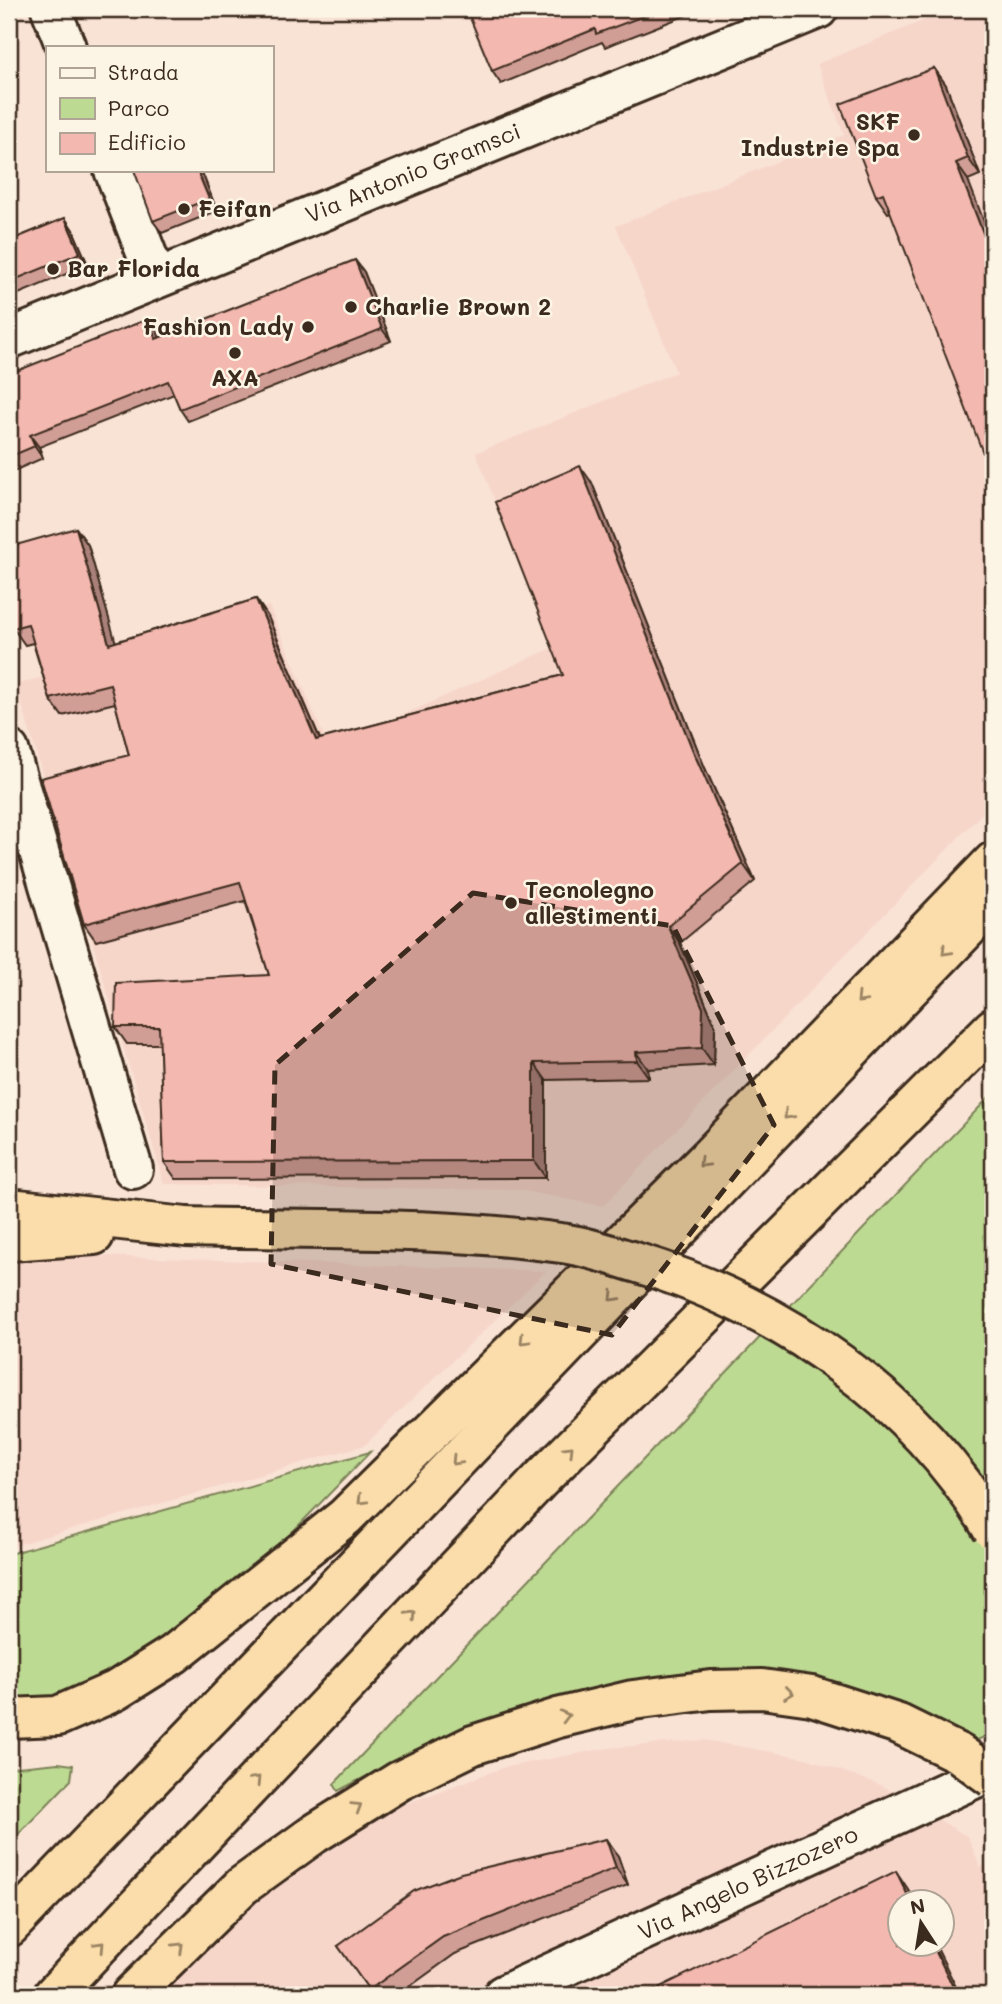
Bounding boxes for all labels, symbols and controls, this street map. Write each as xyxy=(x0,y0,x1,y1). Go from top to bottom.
legend xyxy=(46,46,273,172)
text: Strada xyxy=(108,58,179,85)
text: Parco xyxy=(108,94,169,121)
place label: SKF Industrie Spa xyxy=(741,106,900,162)
street label: Via Antonio Gramsci xyxy=(301,115,525,229)
marker: SKF Industrie Spa xyxy=(906,127,922,143)
text: Edificio xyxy=(108,128,186,155)
place label: Feifan xyxy=(198,193,271,223)
marker: Feifan xyxy=(176,201,192,217)
place label: Bar Florida xyxy=(67,253,200,283)
marker: Bar Florida xyxy=(45,261,61,277)
place label: Charlie Brown 2 xyxy=(365,291,551,321)
marker: Charlie Brown 2 xyxy=(343,299,359,315)
place label: Fashion Lady xyxy=(142,311,294,341)
marker: Fashion Lady xyxy=(300,319,316,335)
marker: AXA xyxy=(227,345,243,361)
place label: AXA xyxy=(211,362,259,392)
place label: Tecnolegno allestimenti xyxy=(525,874,658,930)
marker: Tecnolegno allestimenti xyxy=(503,895,519,911)
one-way arrow xyxy=(941,943,954,956)
one-way arrow xyxy=(856,991,869,1004)
one-way arrow xyxy=(784,1107,797,1120)
one-way arrow xyxy=(699,1155,711,1167)
one-way arrow xyxy=(609,1289,622,1302)
one-way arrow xyxy=(519,1332,532,1345)
one-way arrow xyxy=(561,1445,574,1458)
one-way arrow xyxy=(452,1453,465,1466)
one-way arrow xyxy=(357,1492,370,1505)
one-way arrow xyxy=(404,1610,417,1623)
one-way arrow xyxy=(783,1685,795,1700)
one-way arrow xyxy=(559,1710,571,1725)
one-way arrow xyxy=(248,1775,261,1788)
one-way arrow xyxy=(350,1802,363,1815)
street label: Via Angelo Bizzozero xyxy=(633,1818,862,1946)
north arrow xyxy=(886,1888,956,1958)
text: N xyxy=(908,1892,927,1920)
one-way arrow xyxy=(92,1941,104,1954)
one-way arrow xyxy=(171,1943,184,1956)

